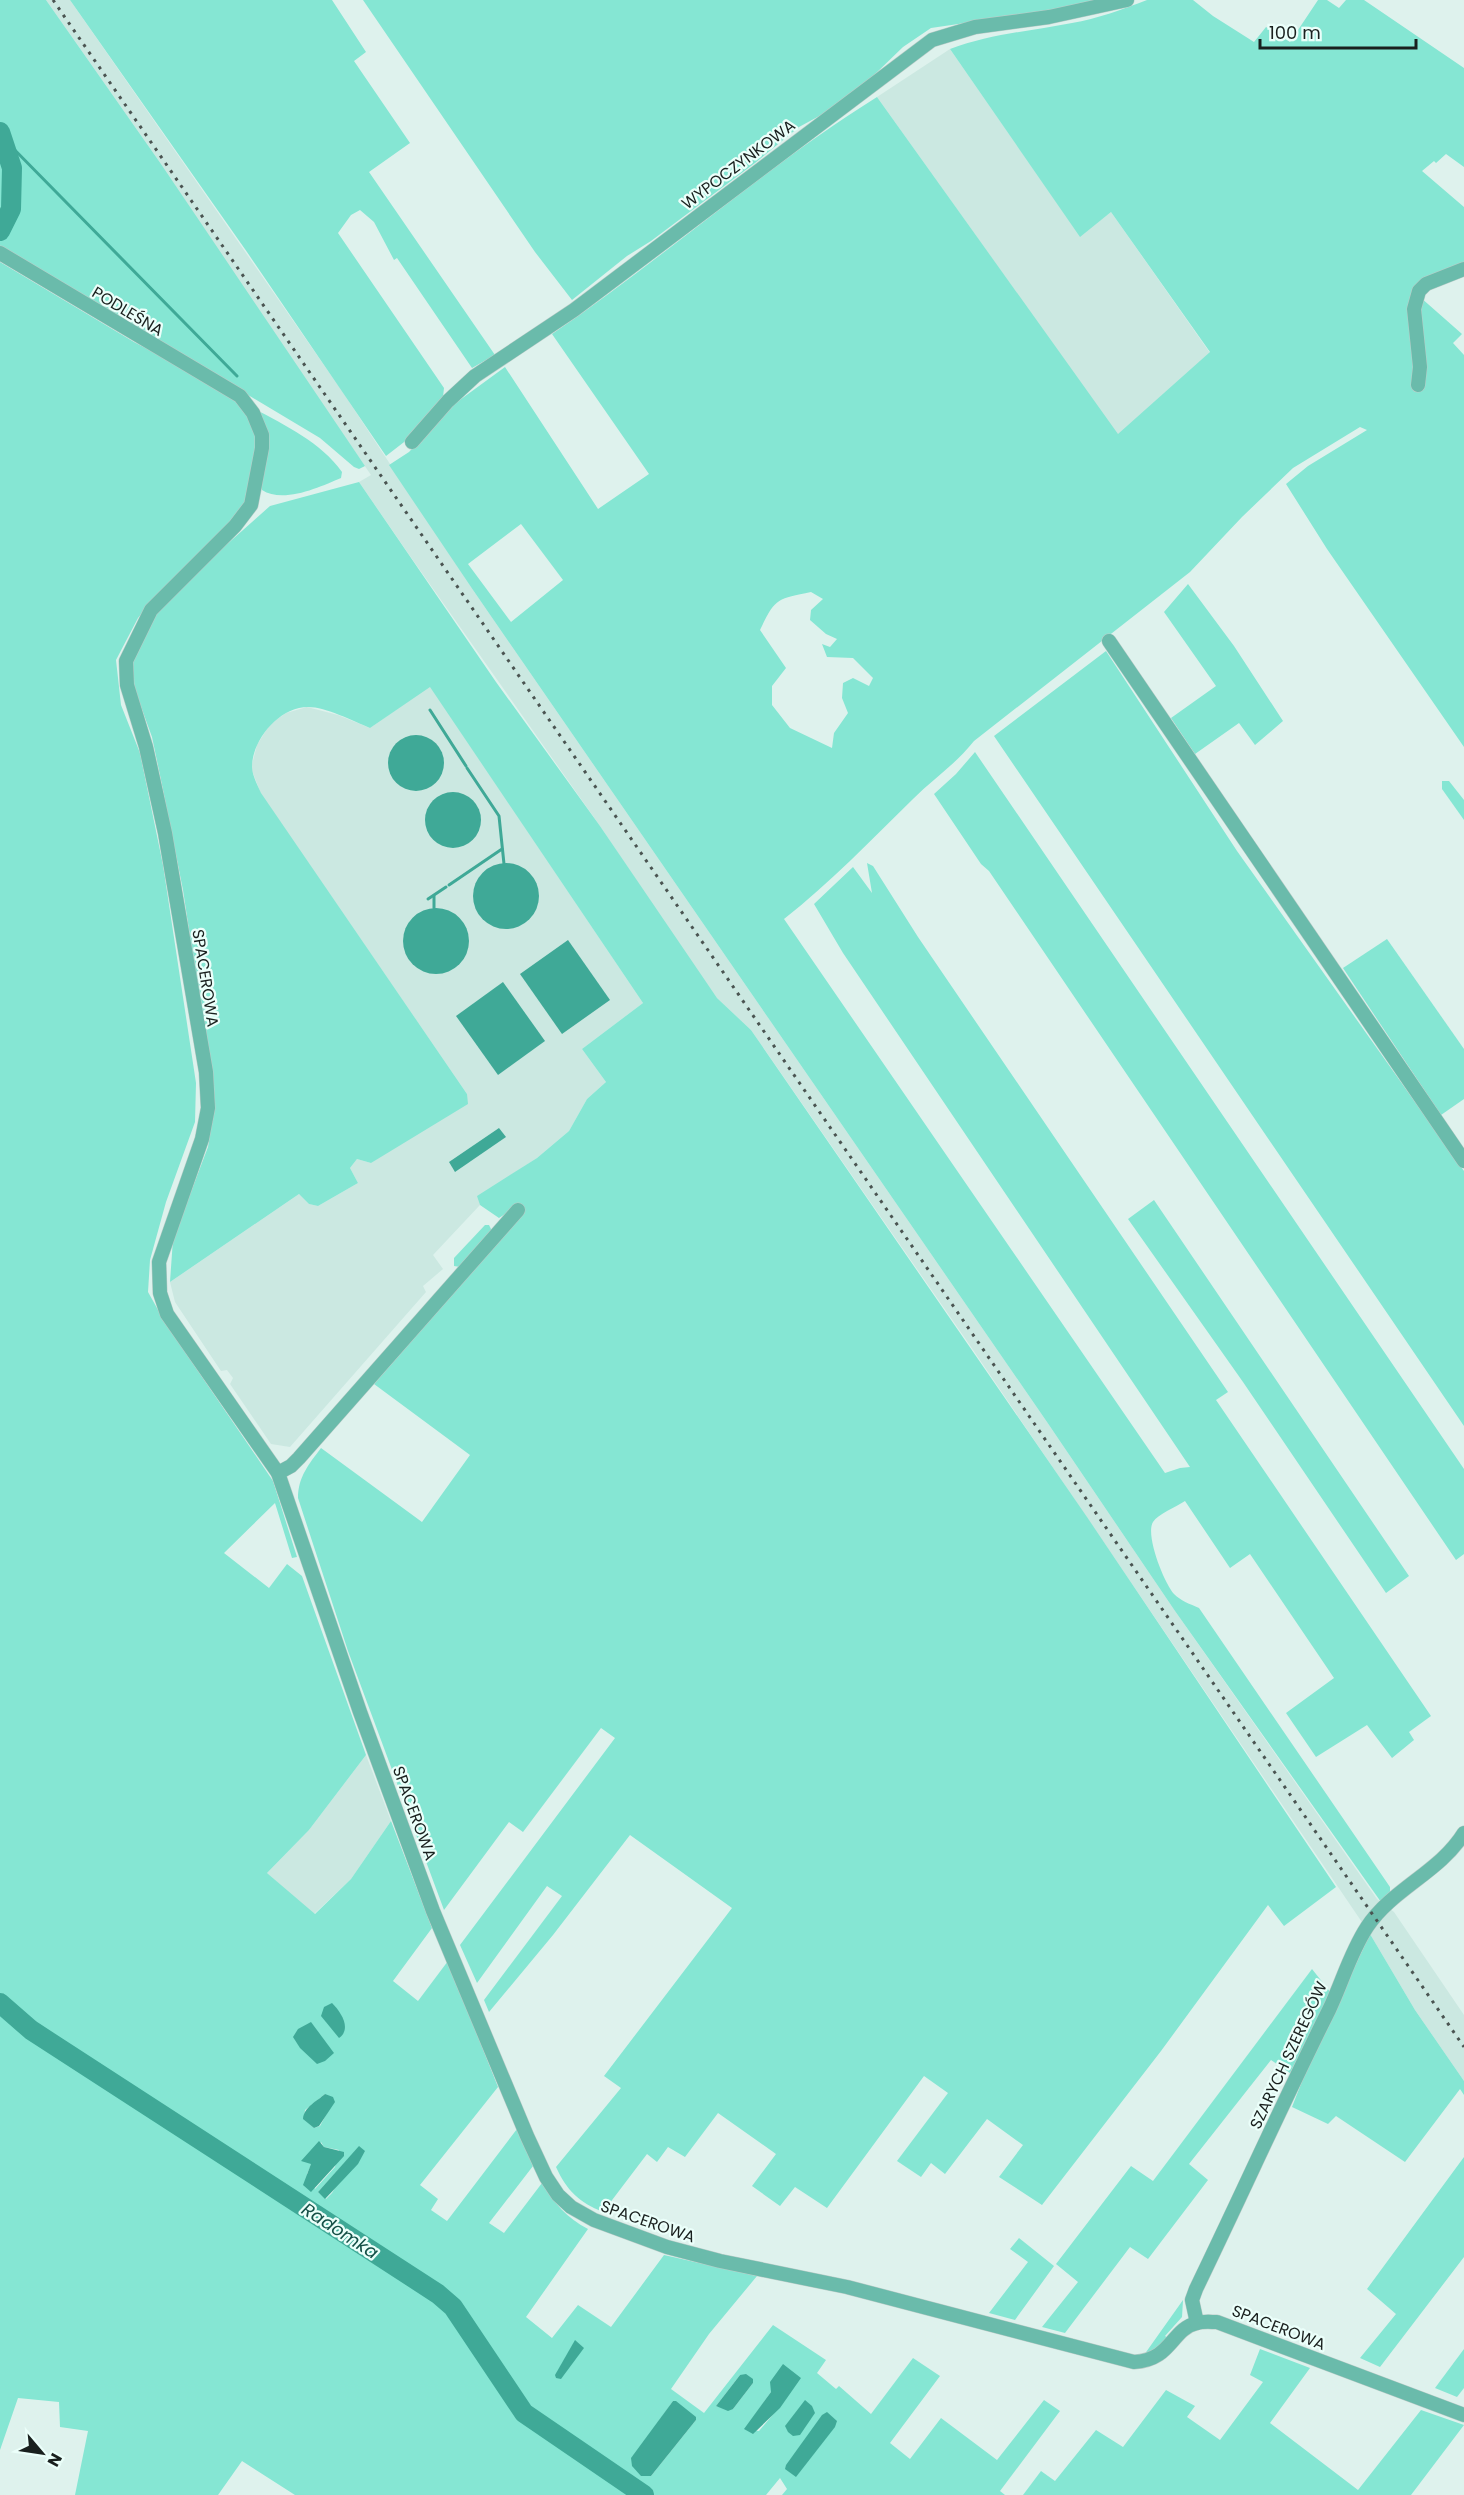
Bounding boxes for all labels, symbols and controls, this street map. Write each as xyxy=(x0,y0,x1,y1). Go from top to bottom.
scale bar xyxy=(1260,12,1416,50)
text: 100 m xyxy=(1269,20,1321,45)
street label: WYPOCZYNKOWA xyxy=(677,114,800,215)
street label: PODLEŚNA xyxy=(88,281,168,342)
street label: SPACEROWA xyxy=(186,928,225,1029)
street label: SPACEROWA xyxy=(387,1763,442,1864)
street label: SZARYCH SZEREGÓW xyxy=(1244,1977,1333,2133)
street label: SPACEROWA xyxy=(597,2195,698,2248)
water label: Radomka xyxy=(297,2196,383,2265)
street label: SPACEROWA xyxy=(1229,2299,1329,2356)
north arrow xyxy=(12,2423,72,2483)
text: N xyxy=(42,2449,68,2471)

